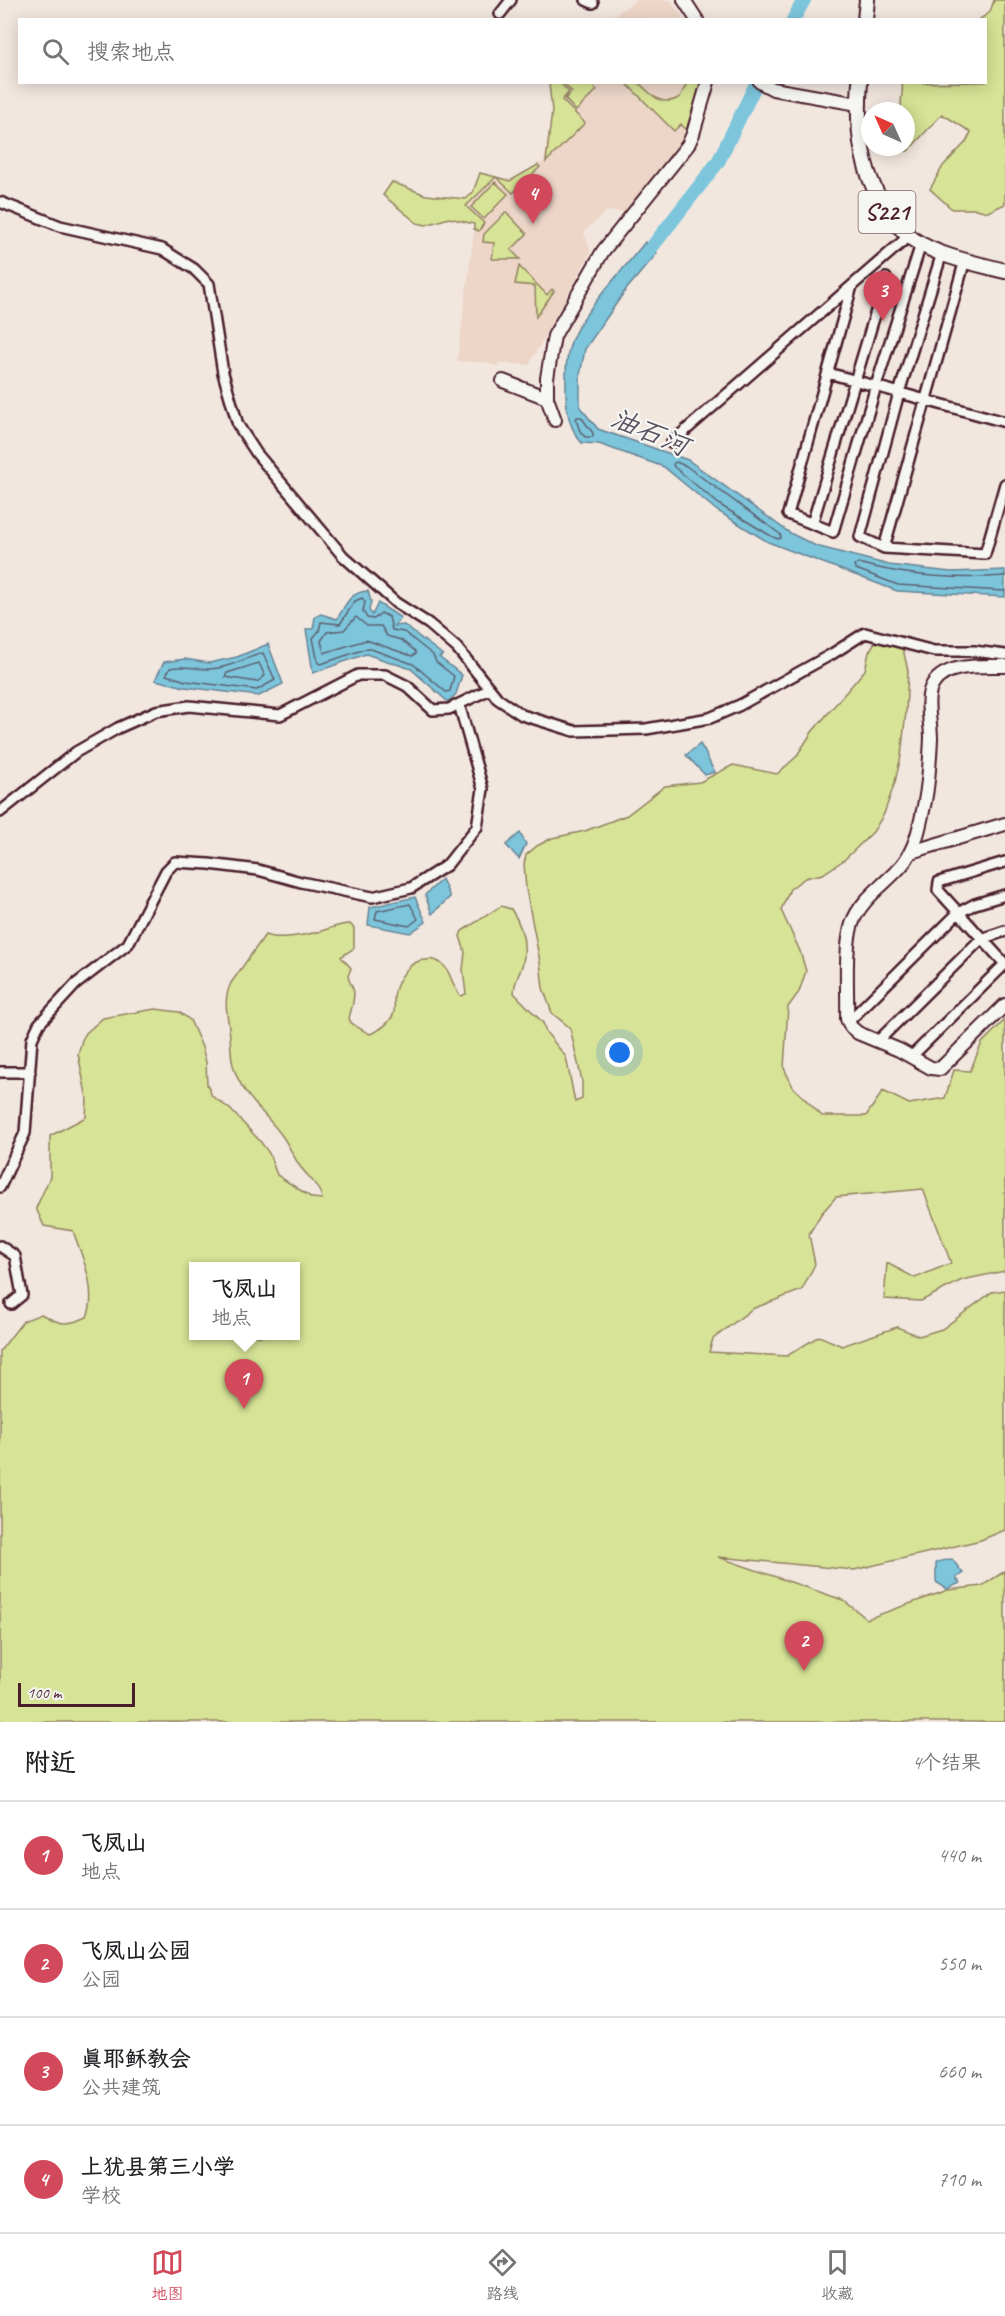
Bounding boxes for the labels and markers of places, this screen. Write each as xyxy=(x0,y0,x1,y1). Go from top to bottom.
pin: 4 xyxy=(514,174,552,224)
pin: 3 xyxy=(864,272,902,321)
pin: 1 xyxy=(224,1360,264,1409)
pin: 2 xyxy=(784,1622,824,1671)

